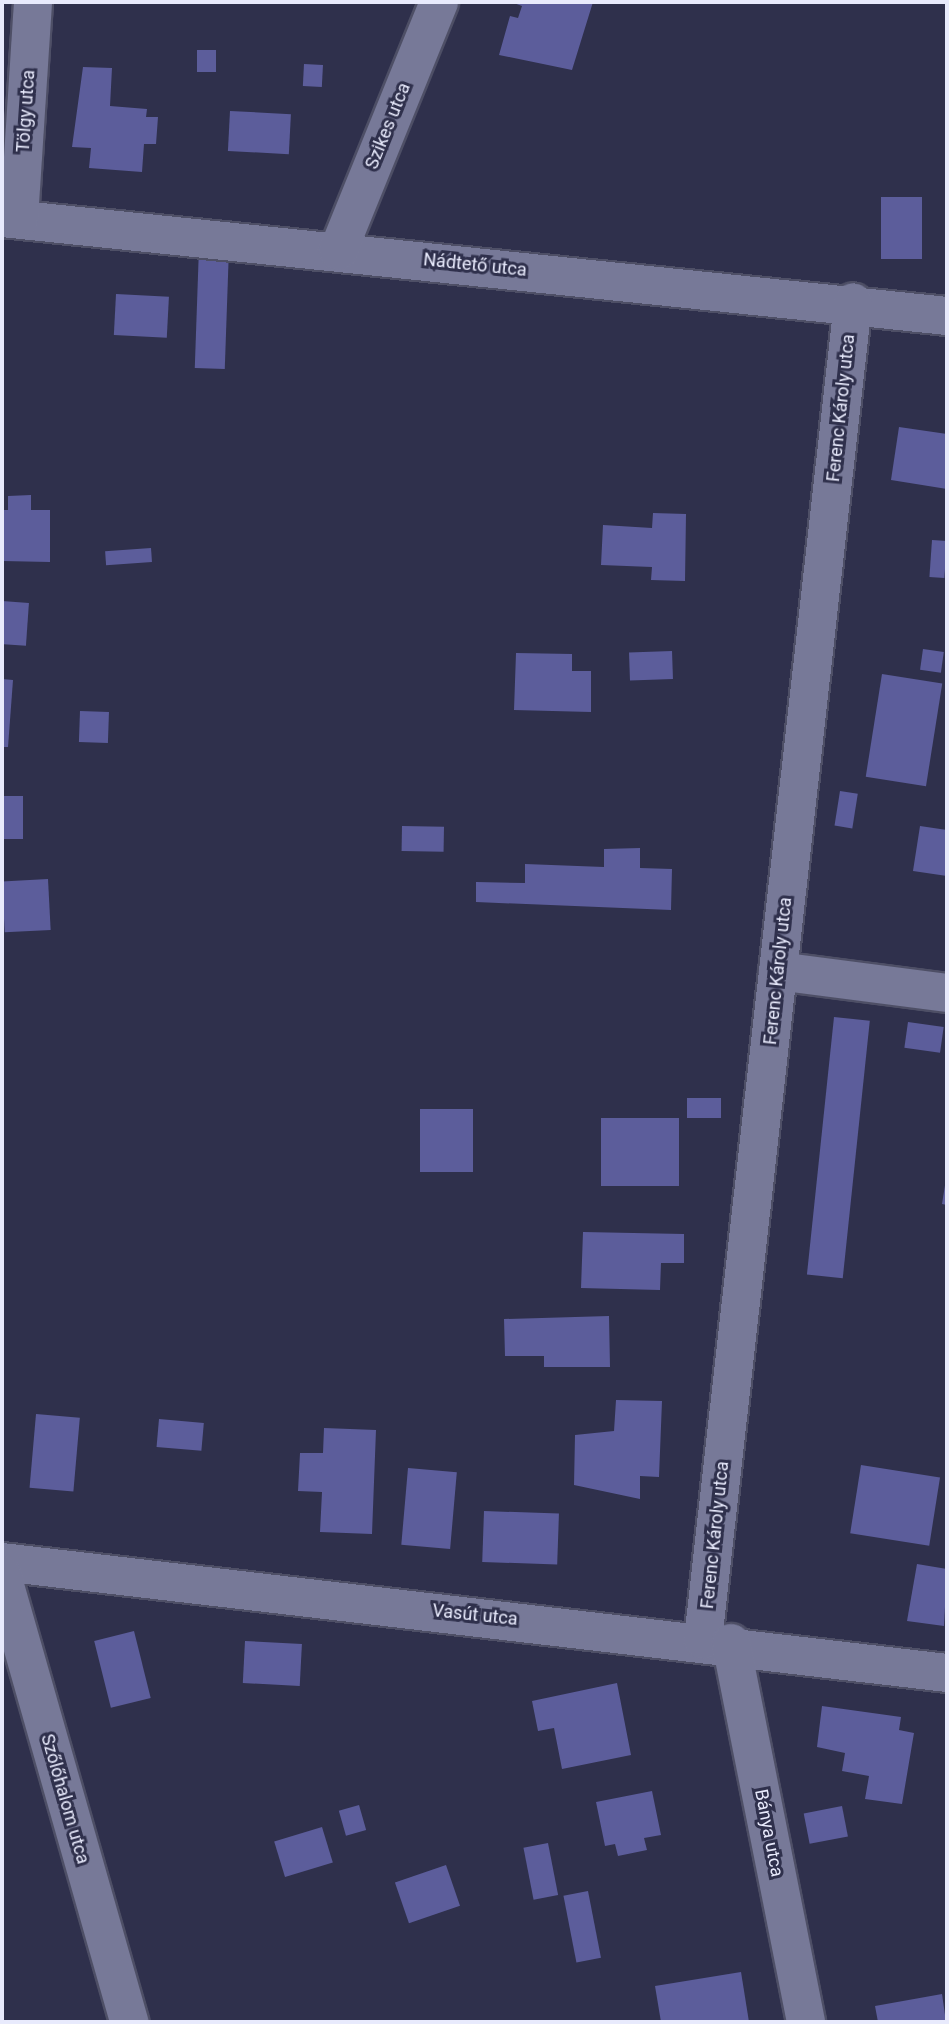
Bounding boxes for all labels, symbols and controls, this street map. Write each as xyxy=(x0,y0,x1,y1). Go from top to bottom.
street label: Tölgy utca xyxy=(12,69,40,153)
street label: Szikes utca xyxy=(361,80,415,172)
street label: Nádtető utca xyxy=(422,249,528,281)
street label: Ferenc Károly utca xyxy=(823,333,859,483)
street label: Ferenc Károly utca xyxy=(760,896,796,1046)
street label: Ferenc Károly utca xyxy=(697,1460,733,1610)
street label: Vasút utca xyxy=(431,1600,519,1630)
street label: Szőlőhalom utca xyxy=(36,1732,94,1866)
street label: Bánya utca xyxy=(750,1787,788,1879)

